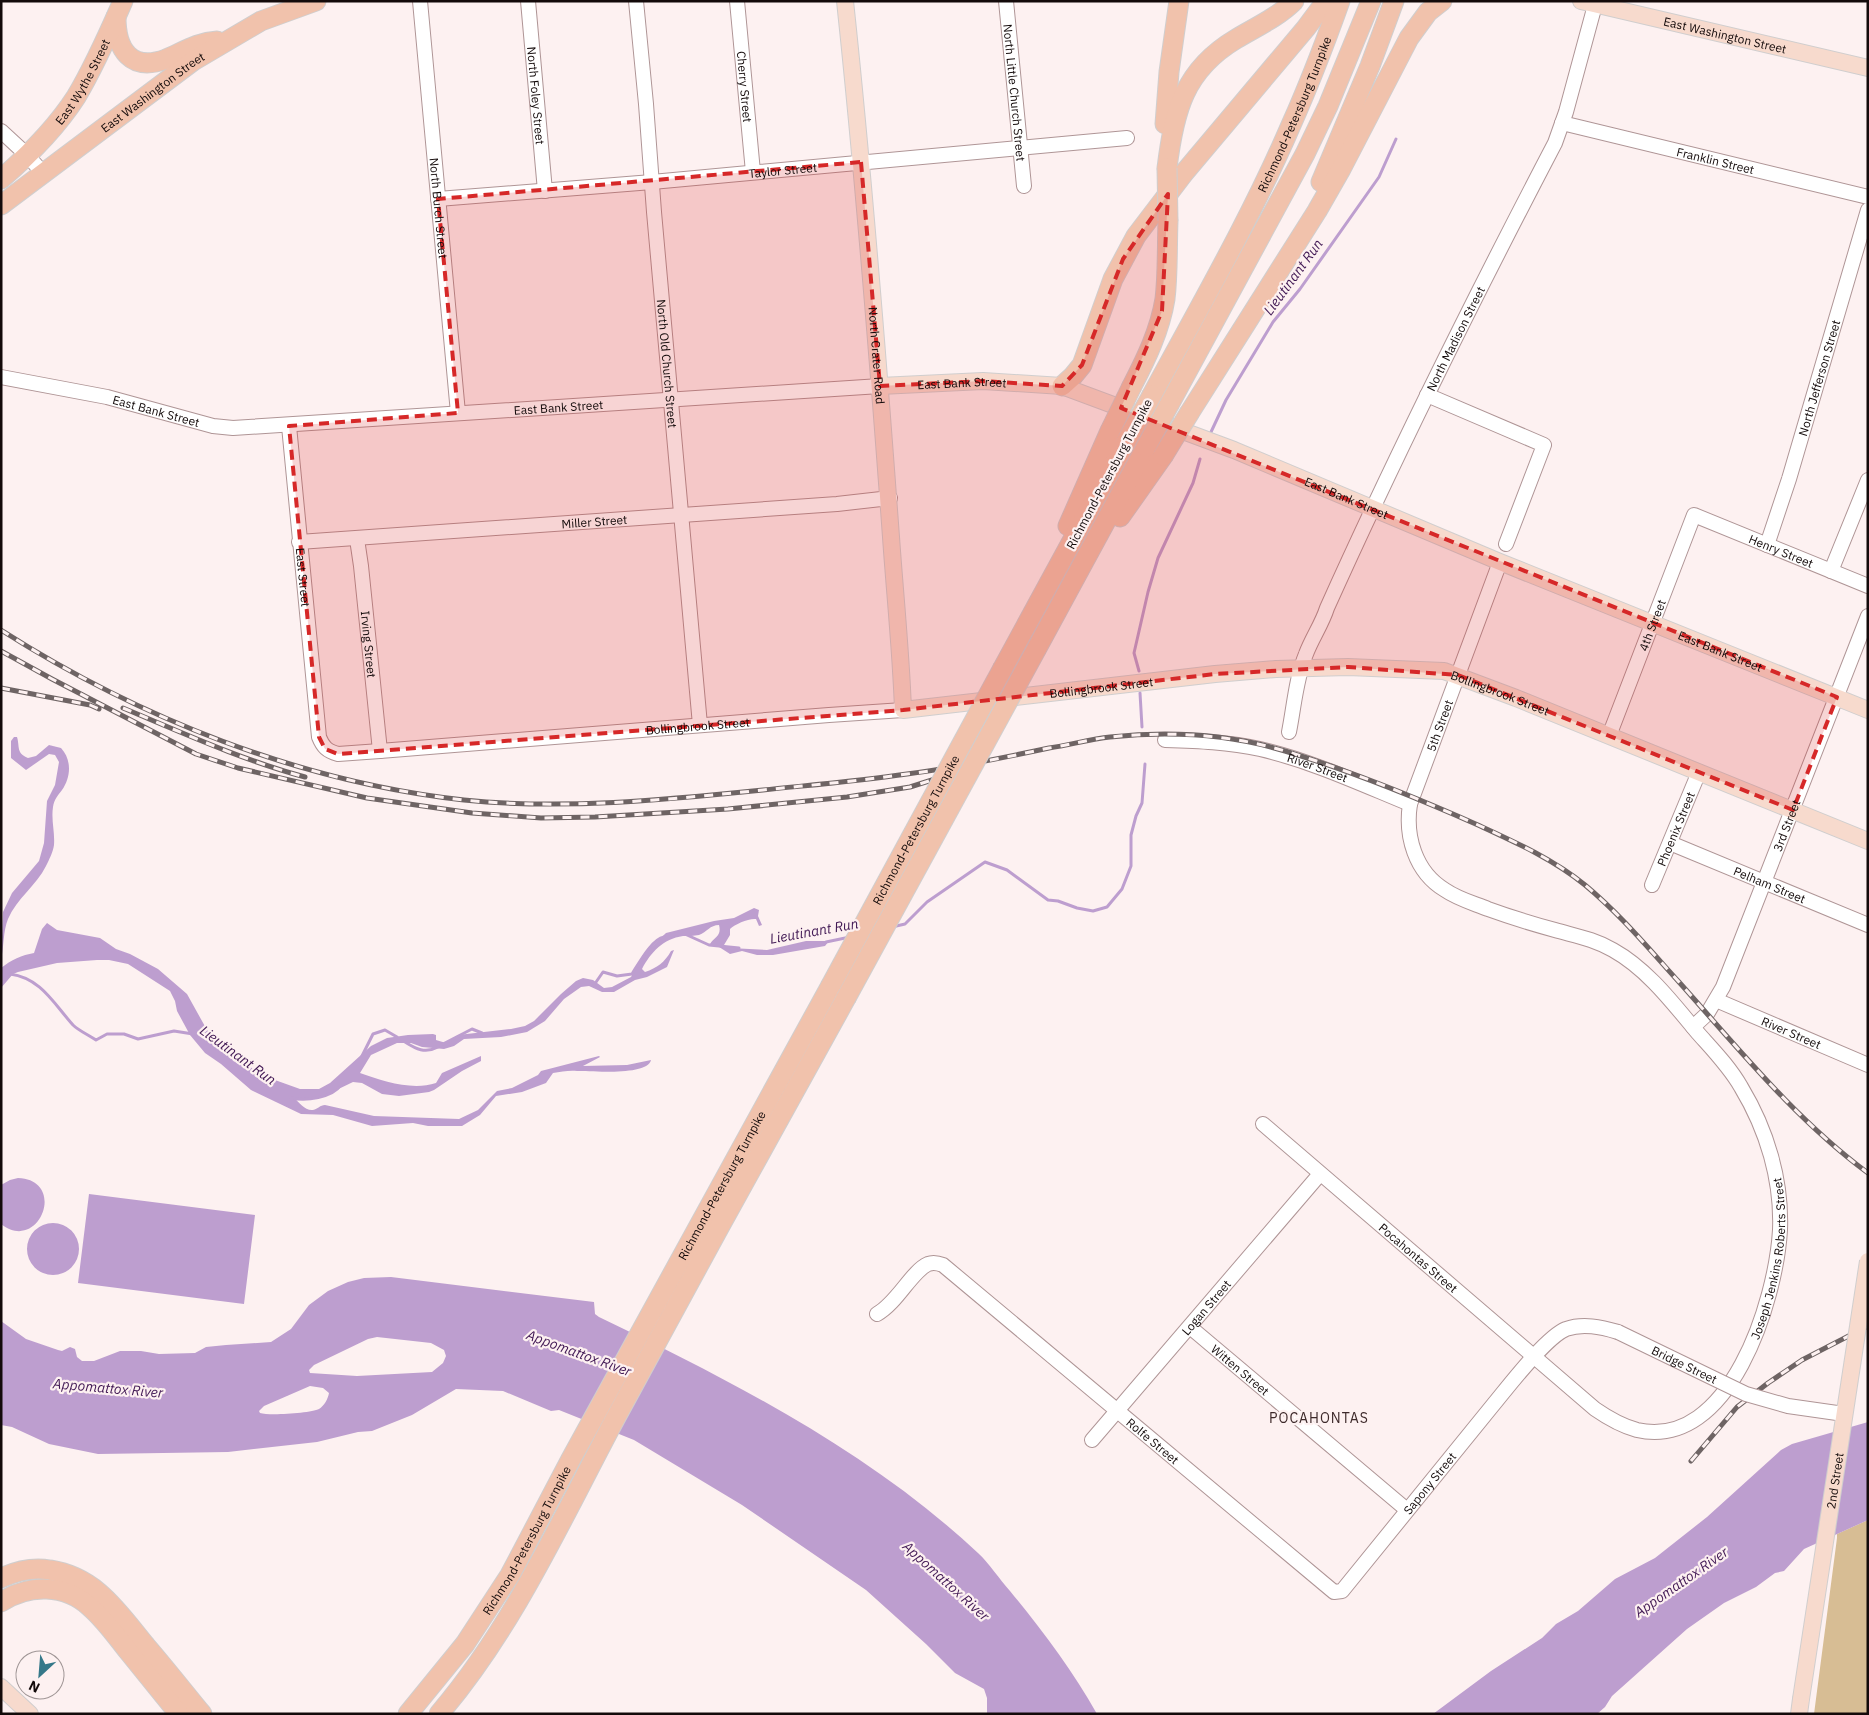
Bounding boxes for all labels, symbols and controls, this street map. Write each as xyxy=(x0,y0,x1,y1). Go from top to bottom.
street label: East Washington Street xyxy=(1662,13,1788,56)
street label: North Little Church Street xyxy=(1001,23,1029,162)
street label: Richmond-Petersburg Turnpike xyxy=(1254,34,1334,194)
street label: East Wythe Street xyxy=(51,36,113,127)
street label: North Foley Street xyxy=(525,46,548,145)
street label: East Washington Street xyxy=(97,49,207,135)
street label: Cherry Street xyxy=(734,50,756,123)
street label: Franklin Street xyxy=(1675,144,1756,177)
street label: North Burch Street xyxy=(427,157,451,259)
street label: Taylor Street xyxy=(748,159,818,181)
water label: Lieutinant Run xyxy=(1259,235,1327,319)
street label: North Madison Street xyxy=(1423,284,1488,393)
street label: North Old Church Street xyxy=(654,299,681,429)
street label: North Crater Road xyxy=(866,306,889,405)
street label: North Jefferson Street xyxy=(1795,318,1843,438)
street label: East Bank Street xyxy=(917,373,1007,392)
street label: East Bank Street xyxy=(111,391,201,430)
street label: East Bank Street xyxy=(513,396,604,417)
street label: Richmond-Petersburg Turnpike xyxy=(1063,396,1155,552)
street label: East Bank Street xyxy=(1302,473,1391,522)
street label: Miller Street xyxy=(561,511,628,531)
street label: Henry Street xyxy=(1747,531,1816,570)
street label: East Street xyxy=(293,547,314,607)
street label: 4th Street xyxy=(1635,597,1668,653)
street label: Irving Street xyxy=(358,610,380,679)
street label: East Bank Street xyxy=(1676,627,1765,674)
street label: Bollingbrook Street xyxy=(1449,667,1552,718)
street label: Bollingbrook Street xyxy=(1049,674,1154,701)
street label: 5th Street xyxy=(1423,698,1456,753)
street label: Bollingbrook Street xyxy=(645,714,750,737)
street label: River Street xyxy=(1286,749,1350,785)
street label: Richmond-Petersburg Turnpike xyxy=(869,752,962,907)
street label: Phoenix Street xyxy=(1653,789,1698,868)
street label: 3rd Street xyxy=(1769,797,1803,853)
street label: Pelham Street xyxy=(1732,863,1808,906)
water label: Lieutinant Run xyxy=(768,914,860,948)
street label: River Street xyxy=(1759,1013,1823,1052)
water label: Lieutinant Run xyxy=(196,1021,280,1089)
street label: Richmond-Petersburg Turnpike xyxy=(674,1108,768,1263)
street label: Joseph Jenkins Roberts Street xyxy=(1747,1177,1788,1341)
street label: Pocahontas Street xyxy=(1376,1220,1461,1295)
street label: Logan Street xyxy=(1178,1276,1234,1338)
water label: Appomattox River xyxy=(523,1325,635,1381)
street label: Witten Street xyxy=(1208,1341,1273,1398)
street label: Bridge Street xyxy=(1649,1342,1720,1386)
water label: Appomattox River xyxy=(51,1374,165,1402)
district label: POCAHONTAS xyxy=(1269,1409,1369,1427)
street label: Rolfe Street xyxy=(1124,1414,1182,1467)
street label: Sapony Street xyxy=(1400,1449,1459,1517)
street label: 2nd Street xyxy=(1823,1451,1846,1510)
street label: Richmond-Petersburg Turnpike xyxy=(479,1463,574,1617)
water label: Appomattox River xyxy=(898,1537,994,1625)
water label: Appomattox River xyxy=(1630,1542,1732,1622)
north arrow xyxy=(15,1650,65,1700)
text: N xyxy=(26,1676,43,1697)

